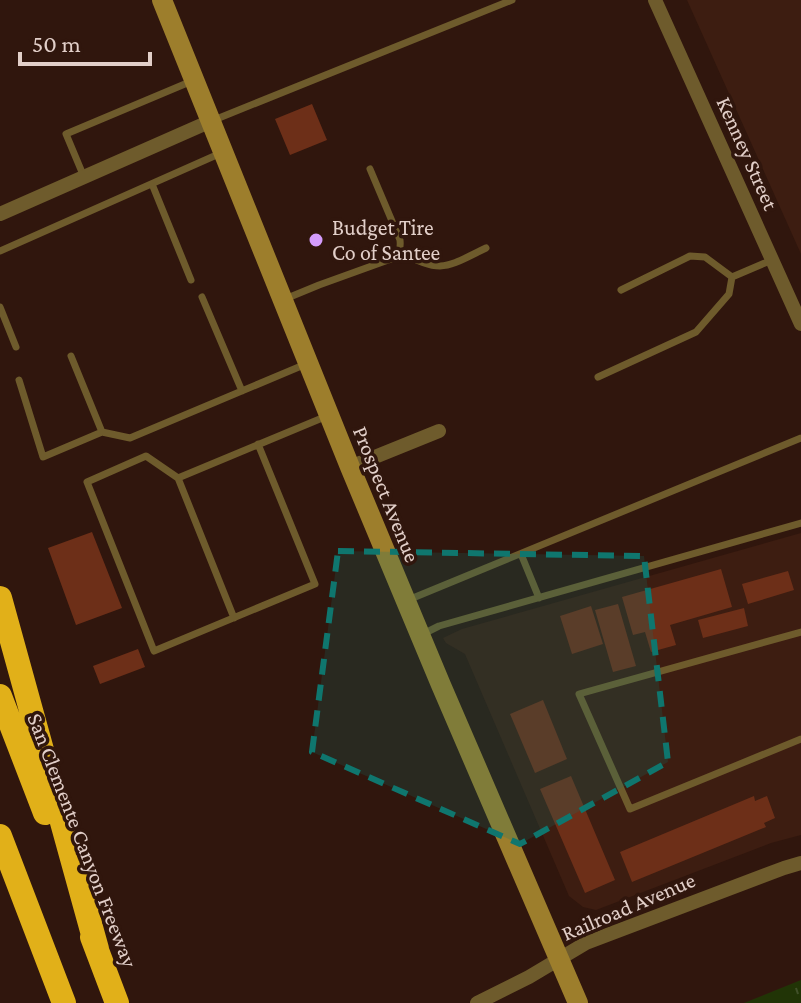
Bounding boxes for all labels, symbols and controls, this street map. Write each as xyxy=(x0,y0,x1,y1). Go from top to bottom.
scale bar xyxy=(20,16,150,66)
text: 50 m xyxy=(32,30,81,57)
street label: Kenney Street xyxy=(711,93,784,214)
place label: Budget Tire Co of Santee xyxy=(332,215,440,265)
marker: Budget Tire Co of Santee xyxy=(307,231,325,249)
street label: Prospect Avenue xyxy=(348,423,425,566)
street label: San Clemente Canyon Freeway xyxy=(22,710,143,972)
street label: Railroad Avenue xyxy=(558,867,699,946)

